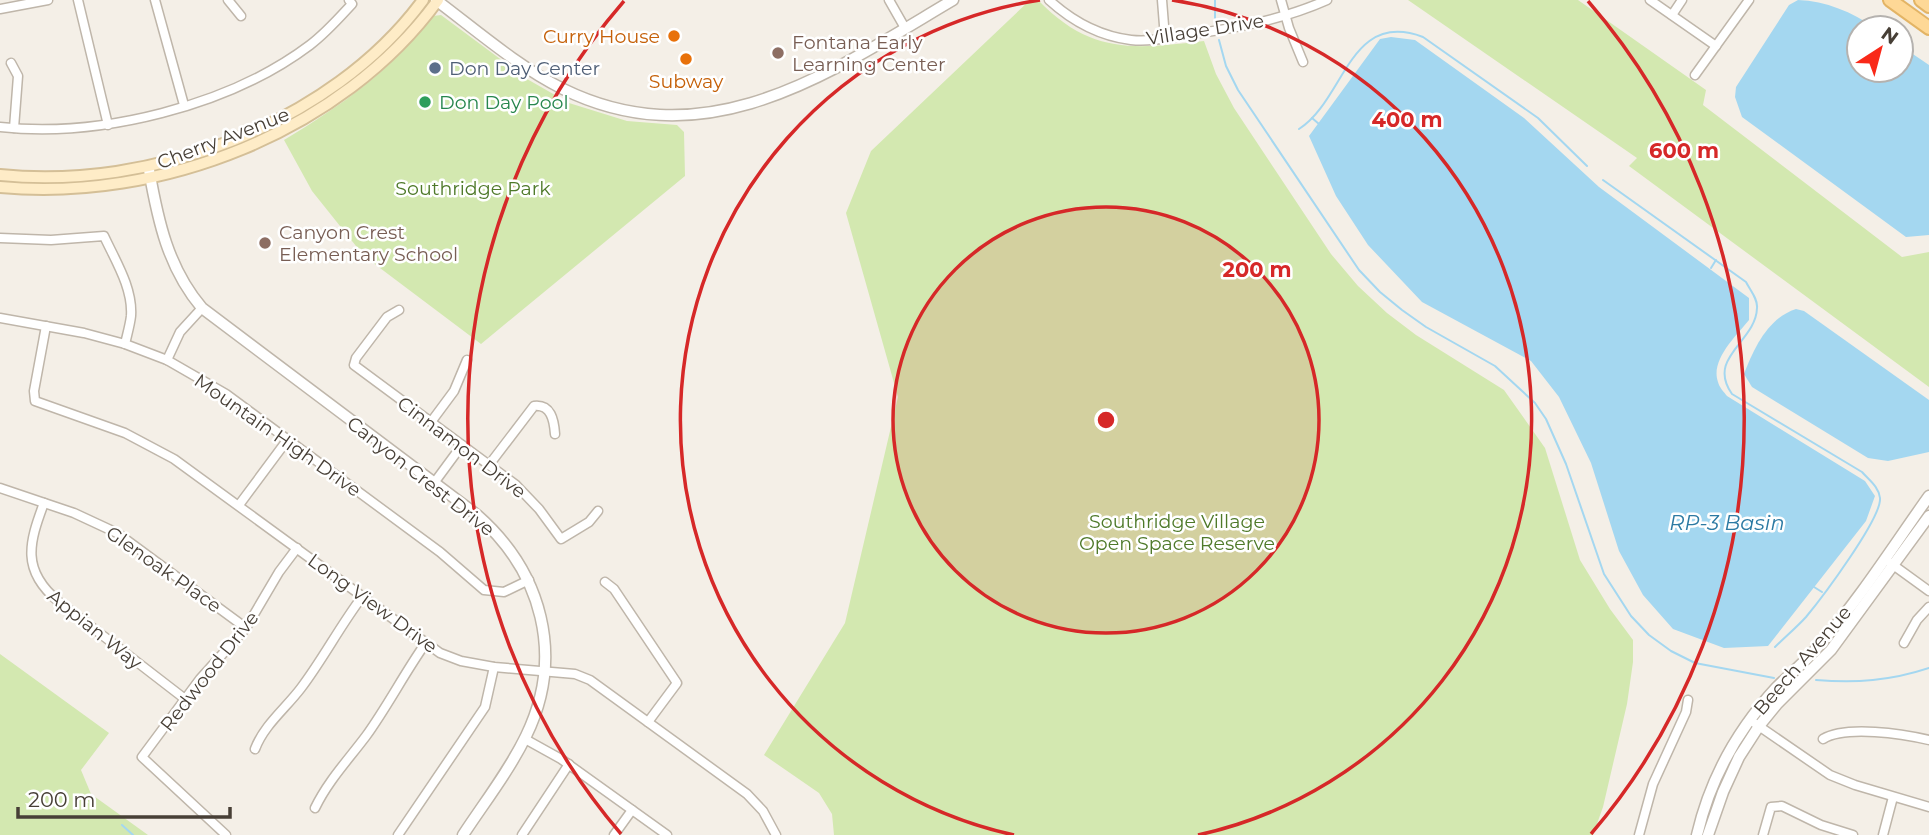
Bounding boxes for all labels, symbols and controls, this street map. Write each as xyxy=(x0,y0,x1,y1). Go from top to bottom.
street label: Village Drive xyxy=(1145,9,1266,50)
north arrow xyxy=(1845,14,1915,84)
text: N xyxy=(1877,22,1903,49)
place label: Curry House xyxy=(543,25,660,48)
marker: Curry House xyxy=(666,28,682,44)
place label: Fontana Early Learning Center xyxy=(792,31,946,76)
marker: Fontana Early Learning Center xyxy=(770,45,786,61)
marker: Subway xyxy=(678,51,694,67)
place label: Don Day Center xyxy=(449,57,600,80)
marker: Don Day Center xyxy=(427,60,443,76)
place label: Subway xyxy=(649,70,724,93)
place label: Don Day Pool xyxy=(439,91,569,114)
marker: Don Day Pool xyxy=(417,94,433,110)
street label: Cherry Avenue xyxy=(154,103,293,174)
text: 400 m xyxy=(1372,107,1442,132)
text: 600 m xyxy=(1649,138,1719,163)
park label: Southridge Park xyxy=(395,177,551,200)
place label: Canyon Crest Elementary School xyxy=(279,221,458,266)
marker: Canyon Crest Elementary School xyxy=(257,235,273,251)
text: 200 m xyxy=(1223,257,1291,282)
street label: Mountain High Drive xyxy=(190,369,366,502)
street label: Cinnamon Drive xyxy=(393,392,531,503)
centre of rings xyxy=(1094,408,1118,432)
street label: Canyon Crest Drive xyxy=(342,412,499,541)
park label: Southridge Village Open Space Reserve xyxy=(1079,510,1275,555)
water label: RP-3 Basin xyxy=(1669,510,1785,535)
street label: Glenoak Place xyxy=(102,521,226,618)
street label: Long View Drive xyxy=(303,549,442,658)
street label: Appian Way xyxy=(43,584,147,675)
street label: Beech Avenue xyxy=(1749,601,1856,720)
street label: Redwood Drive xyxy=(155,607,263,736)
scale bar xyxy=(18,776,229,820)
text: 200 m xyxy=(28,787,95,812)

